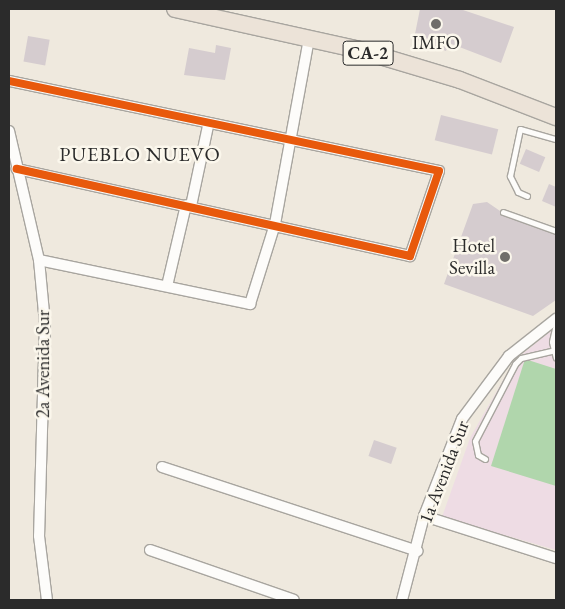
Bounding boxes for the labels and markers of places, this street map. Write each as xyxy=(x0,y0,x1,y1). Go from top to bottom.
marker: IMFO xyxy=(430,18,442,30)
place label: IMFO xyxy=(412,32,460,54)
place label: Hotel Sevilla xyxy=(449,235,495,279)
marker: Hotel Sevilla xyxy=(499,251,511,263)

